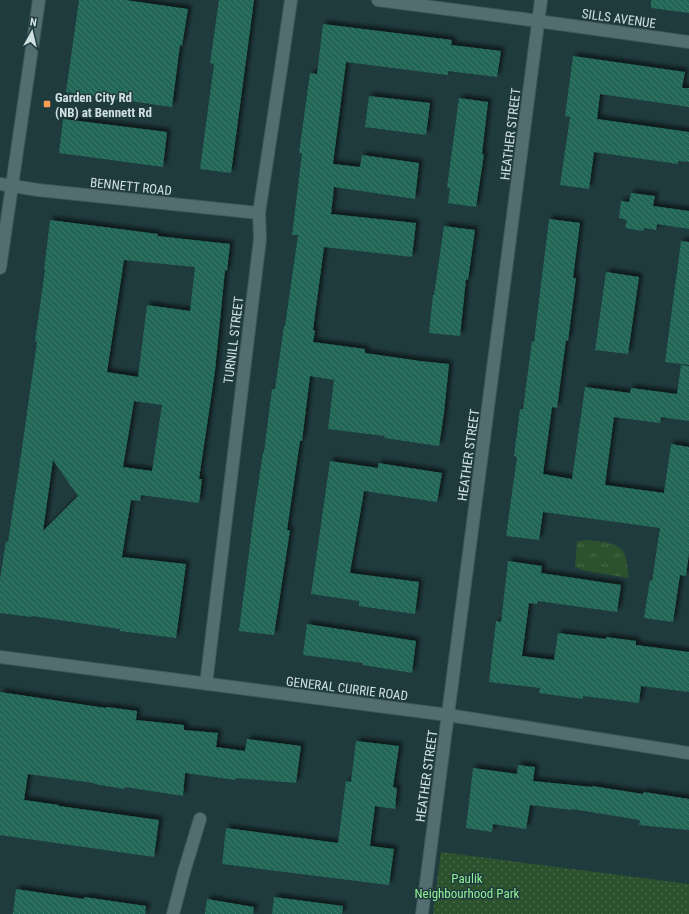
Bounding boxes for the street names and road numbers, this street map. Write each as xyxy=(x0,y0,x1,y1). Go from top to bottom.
street label: SILLS AVENUE xyxy=(581,6,657,31)
street label: HEATHER STREET xyxy=(497,87,524,181)
street label: BENNETT ROAD xyxy=(89,175,173,198)
street label: TURNILL STREET xyxy=(221,295,246,385)
street label: HEATHER STREET xyxy=(455,408,482,502)
street label: GENERAL CURRIE ROAD xyxy=(285,674,409,703)
street label: HEATHER STREET xyxy=(413,729,440,823)

